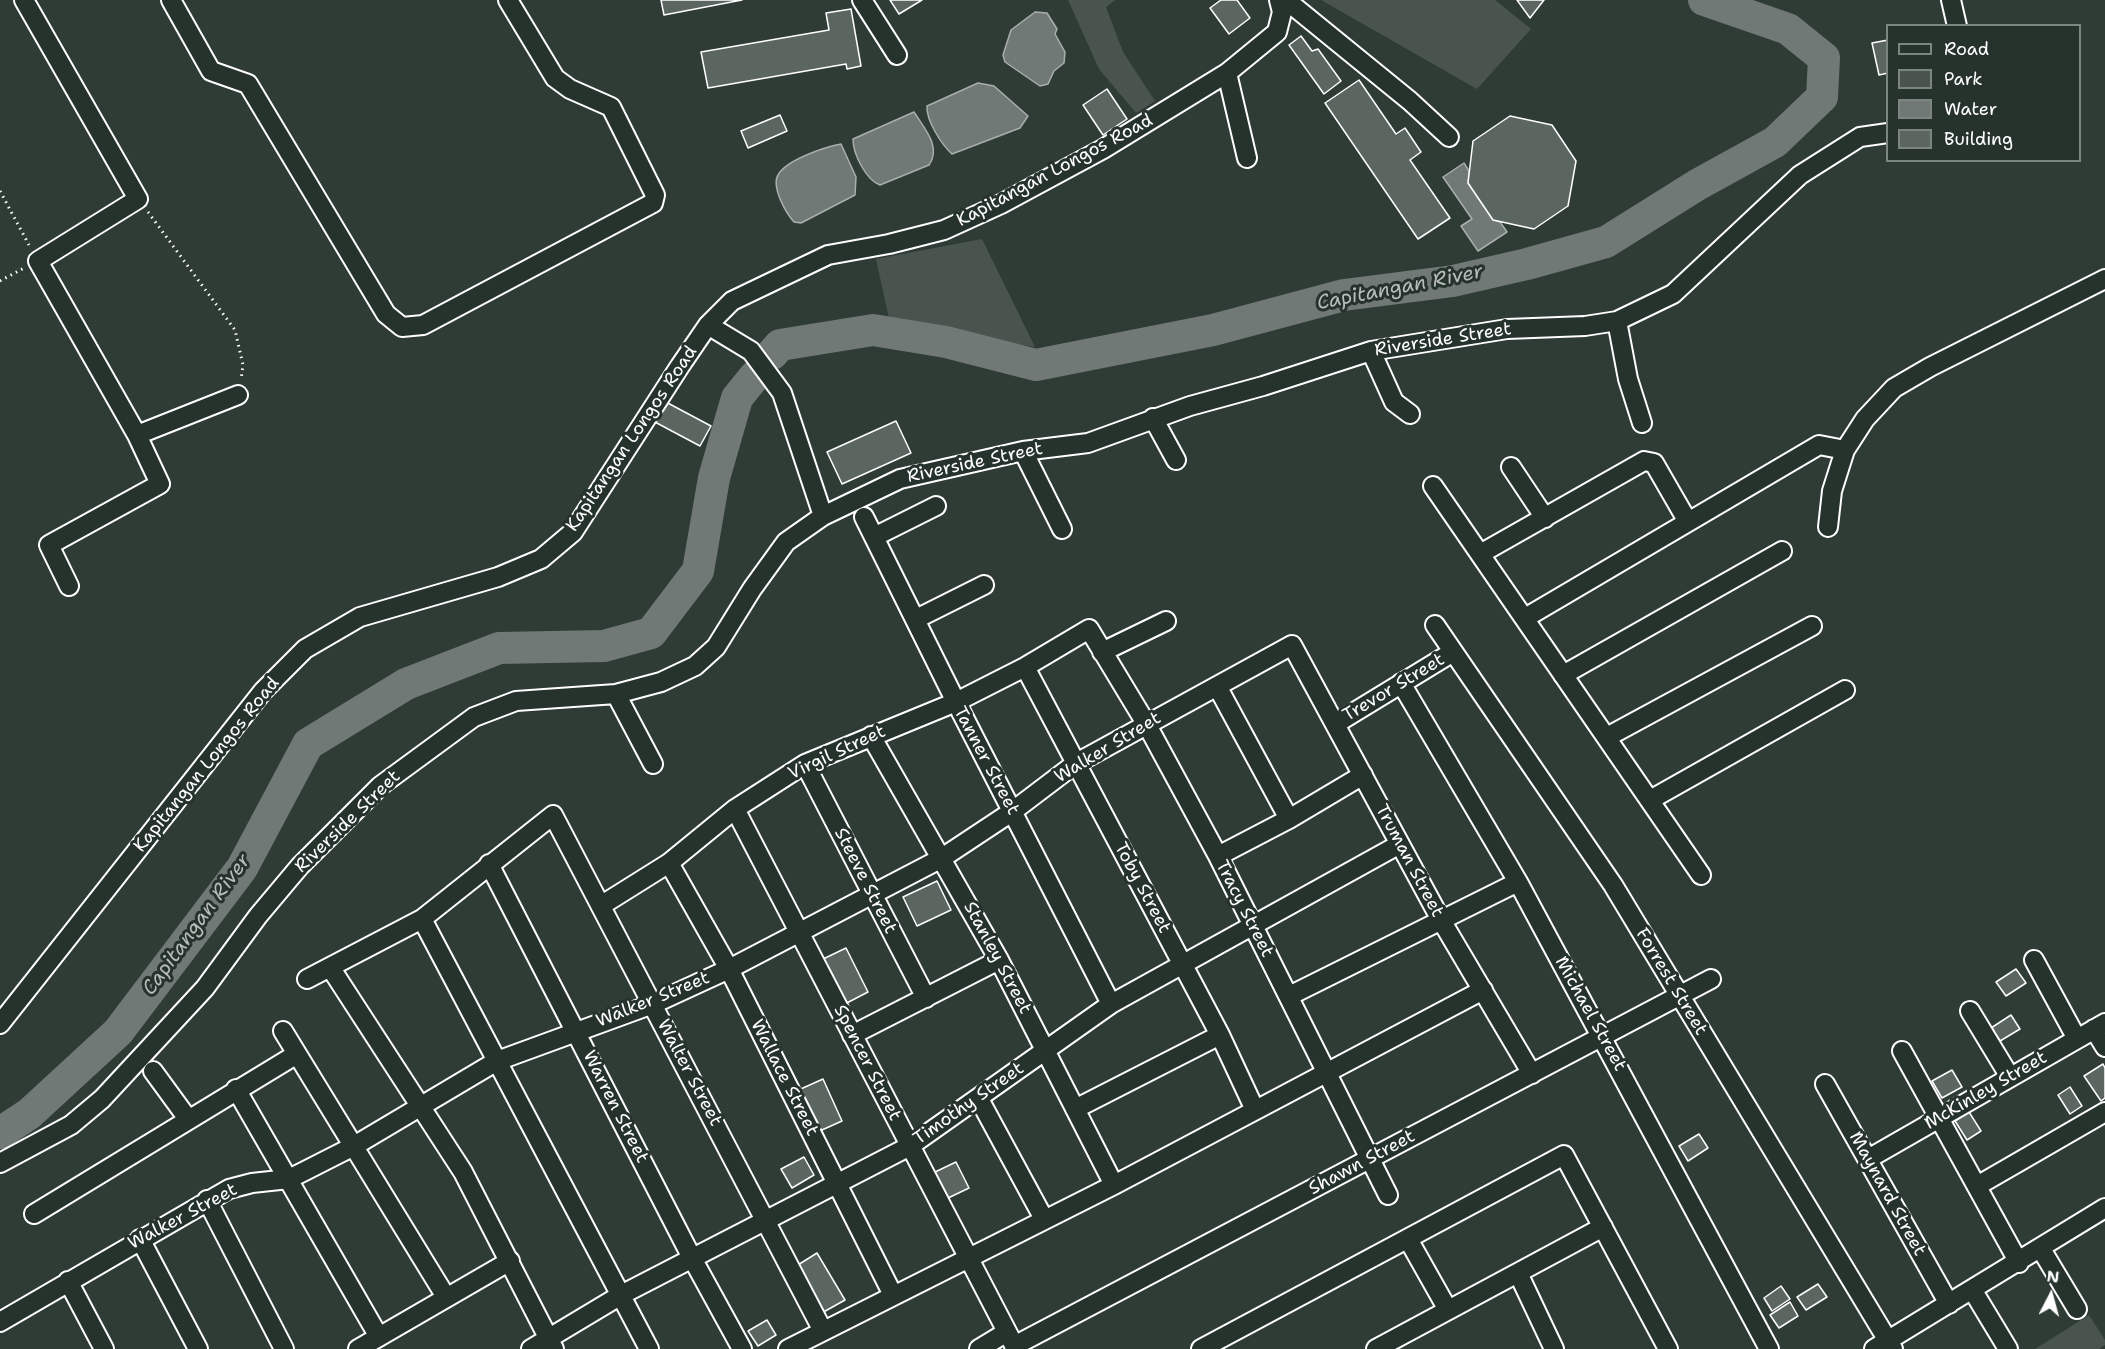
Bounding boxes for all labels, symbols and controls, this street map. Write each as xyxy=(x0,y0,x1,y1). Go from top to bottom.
legend xyxy=(1886,24,2081,162)
text: Road xyxy=(1944,37,1989,61)
text: Park xyxy=(1944,67,1983,91)
text: Water xyxy=(1944,97,1997,121)
street label: Kapitangan Longos Road xyxy=(953,110,1157,232)
text: Building xyxy=(1944,127,2013,151)
water label: Capitangan River xyxy=(1315,260,1485,316)
street label: Riverside Street xyxy=(1373,319,1513,361)
street label: Kapitangan Longos Road xyxy=(562,342,702,536)
street label: Riverside Street xyxy=(905,438,1045,488)
street label: Trevor Street xyxy=(1339,649,1449,727)
street label: Kapitangan Longos Road xyxy=(130,673,284,857)
street label: Tanner Street xyxy=(948,703,1024,819)
street label: Walker Street xyxy=(1051,708,1165,788)
street label: Virgil Street xyxy=(785,721,889,785)
street label: Riverside Street xyxy=(291,766,405,878)
street label: Truman Street xyxy=(1370,801,1448,921)
street label: Steeve Street xyxy=(829,825,901,937)
street label: Toby Street xyxy=(1109,839,1175,937)
water label: Capitangan River xyxy=(138,850,256,1000)
street label: Tracy Street xyxy=(1210,857,1278,961)
street label: Stanley Street xyxy=(958,898,1036,1018)
street label: Forrest Street xyxy=(1631,925,1711,1039)
street label: Michael Street xyxy=(1550,953,1630,1075)
street label: Walker Street xyxy=(593,967,713,1033)
street label: Spencer Street xyxy=(829,1002,905,1124)
street label: Walter Street xyxy=(652,1016,726,1130)
street label: Wallace Street xyxy=(745,1016,823,1140)
street label: Warren Street xyxy=(577,1047,653,1167)
street label: McKinley Street xyxy=(1921,1047,2051,1135)
street label: Timothy Street xyxy=(910,1058,1028,1150)
street label: Shawn Street xyxy=(1305,1126,1419,1200)
street label: Maynard Street xyxy=(1844,1128,1930,1260)
street label: Walker Street xyxy=(125,1179,241,1255)
north arrow xyxy=(2021,1265,2081,1325)
text: N xyxy=(2046,1265,2060,1288)

